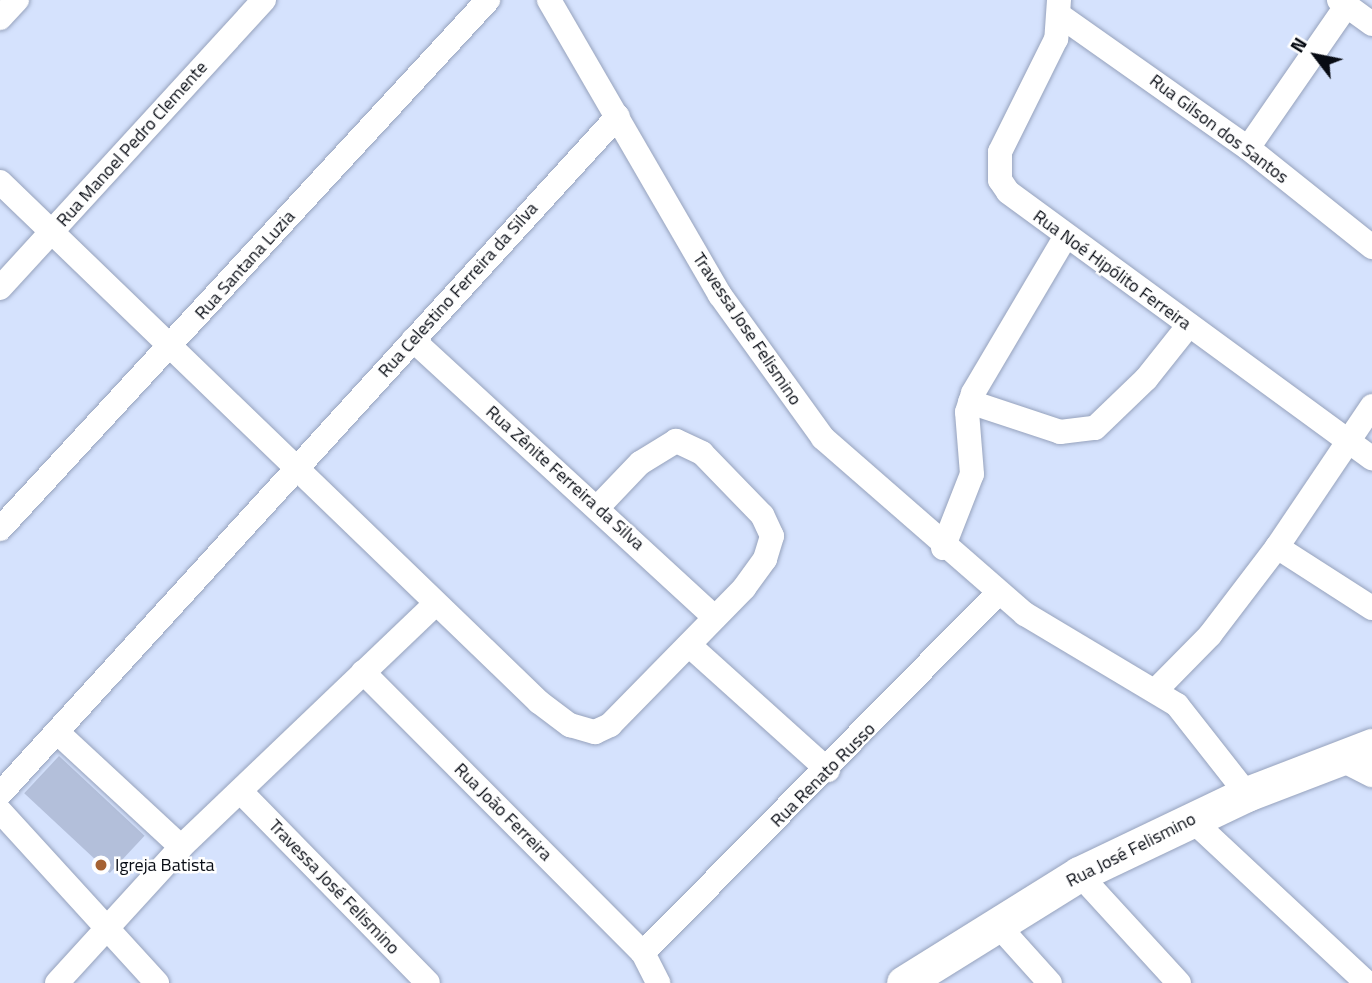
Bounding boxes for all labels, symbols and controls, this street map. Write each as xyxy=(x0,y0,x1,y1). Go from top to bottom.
north arrow xyxy=(1281,21,1351,91)
text: N xyxy=(1282,31,1314,58)
street label: Rua Manoel Pedro Clemente xyxy=(52,57,212,231)
street label: Rua Gilson dos Santos xyxy=(1145,70,1293,188)
street label: Rua Celestino Ferreira da Silva xyxy=(374,198,542,382)
street label: Rua Noé Hipólito Ferreira xyxy=(1029,205,1195,335)
street label: Rua Santana Luzia xyxy=(190,206,300,324)
street label: Travessa Jose Felismino xyxy=(688,249,806,409)
street label: Rua Zênite Ferreira da Silva xyxy=(481,401,649,555)
street label: Rua Renato Russo xyxy=(766,718,880,832)
street label: Rua João Ferreira xyxy=(450,759,556,865)
street label: Rua José Felismino xyxy=(1063,808,1199,892)
street label: Travessa José Felismino xyxy=(264,815,404,959)
place label: Igreja Batista xyxy=(115,854,215,876)
marker: Igreja Batista xyxy=(93,857,109,873)

